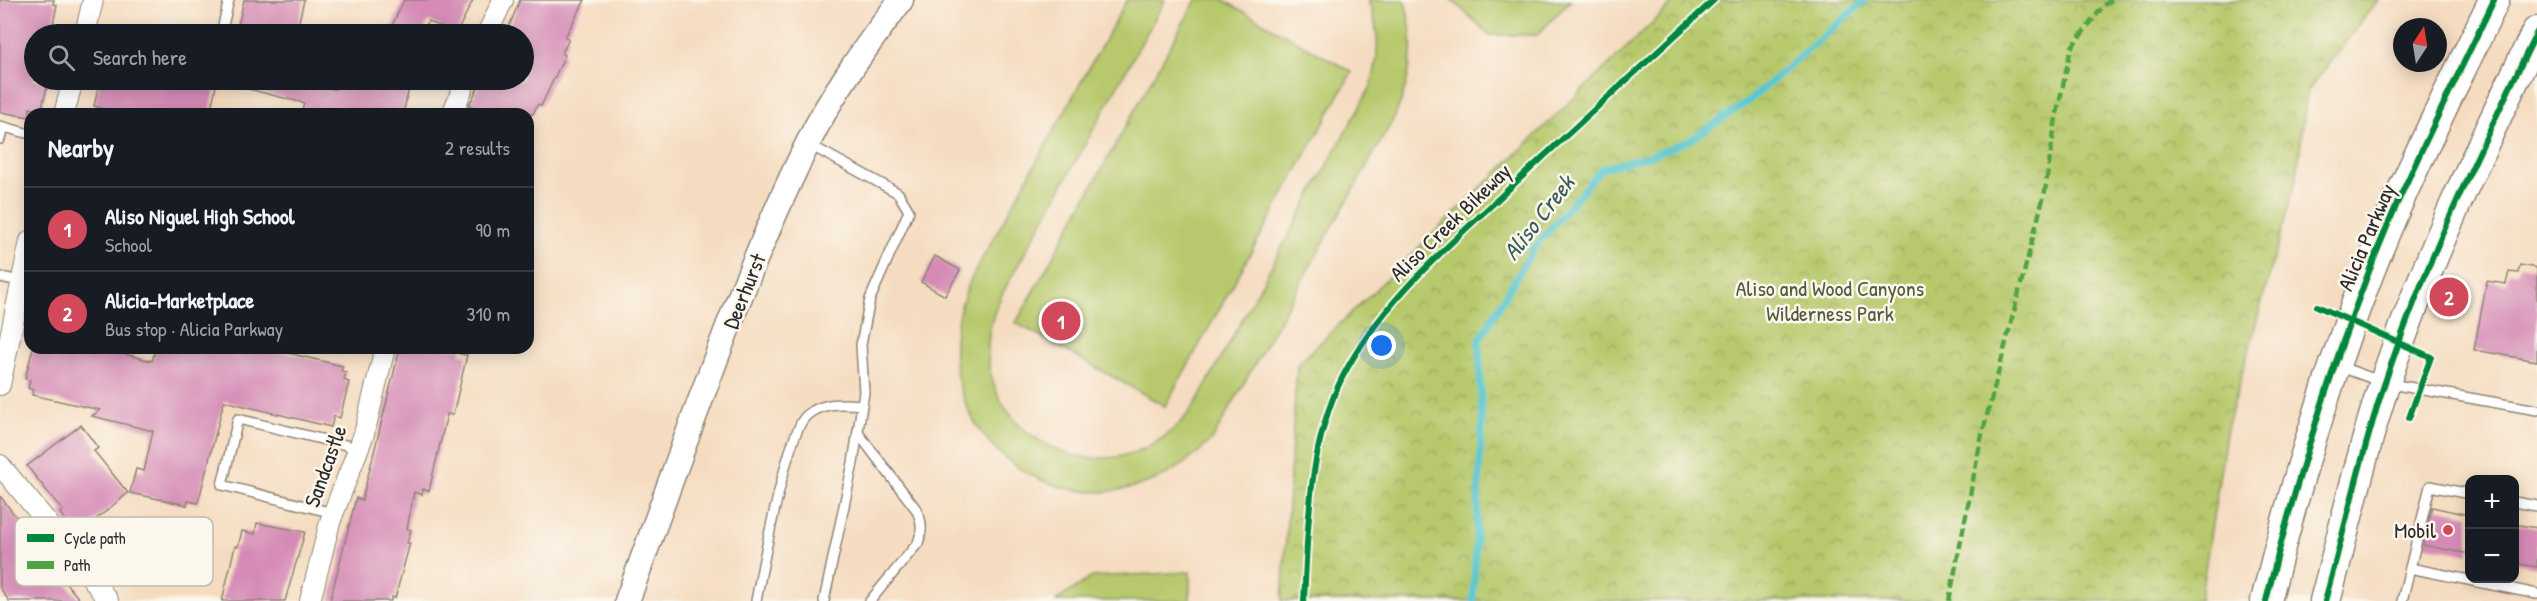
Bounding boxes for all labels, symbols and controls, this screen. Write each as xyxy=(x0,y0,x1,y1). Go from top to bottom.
north arrow xyxy=(2393,18,2447,72)
search box xyxy=(24,24,534,90)
icon: search xyxy=(45,41,78,74)
text: Search here xyxy=(93,42,187,72)
text: Nearby xyxy=(48,130,114,165)
text: 2 results xyxy=(445,134,510,161)
street label: Aliso Creek Bikeway xyxy=(1383,156,1517,288)
water label: Aliso Creek xyxy=(1495,166,1582,266)
street label: Alicia Parkway xyxy=(2330,179,2402,295)
text: Aliso Niguel High School xyxy=(105,201,295,231)
text: 1 xyxy=(64,216,71,243)
text: 90 m xyxy=(476,216,510,243)
text: School xyxy=(105,231,152,258)
street label: Deerhurst xyxy=(715,248,773,333)
park label: Aliso and Wood Canyons Wilderness Park xyxy=(1736,273,1924,328)
pin: 2 xyxy=(2430,274,2468,320)
text: Alicia-Marketplace xyxy=(105,285,254,315)
pin: 1 xyxy=(1042,298,1080,344)
text: 2 xyxy=(63,300,72,327)
text: 310 m xyxy=(467,300,510,327)
text: Bus stop · Alicia Parkway xyxy=(105,315,283,342)
your location xyxy=(1367,331,1396,360)
street label: Sandcastle xyxy=(296,421,354,511)
map controls xyxy=(2465,475,2519,583)
button: + xyxy=(2465,475,2519,529)
place label: Mobil xyxy=(2394,515,2436,545)
legend xyxy=(15,517,213,586)
marker: Mobil xyxy=(2441,523,2455,537)
text: Cycle path xyxy=(64,527,126,549)
button: − xyxy=(2465,529,2519,583)
text: Path xyxy=(64,554,90,576)

